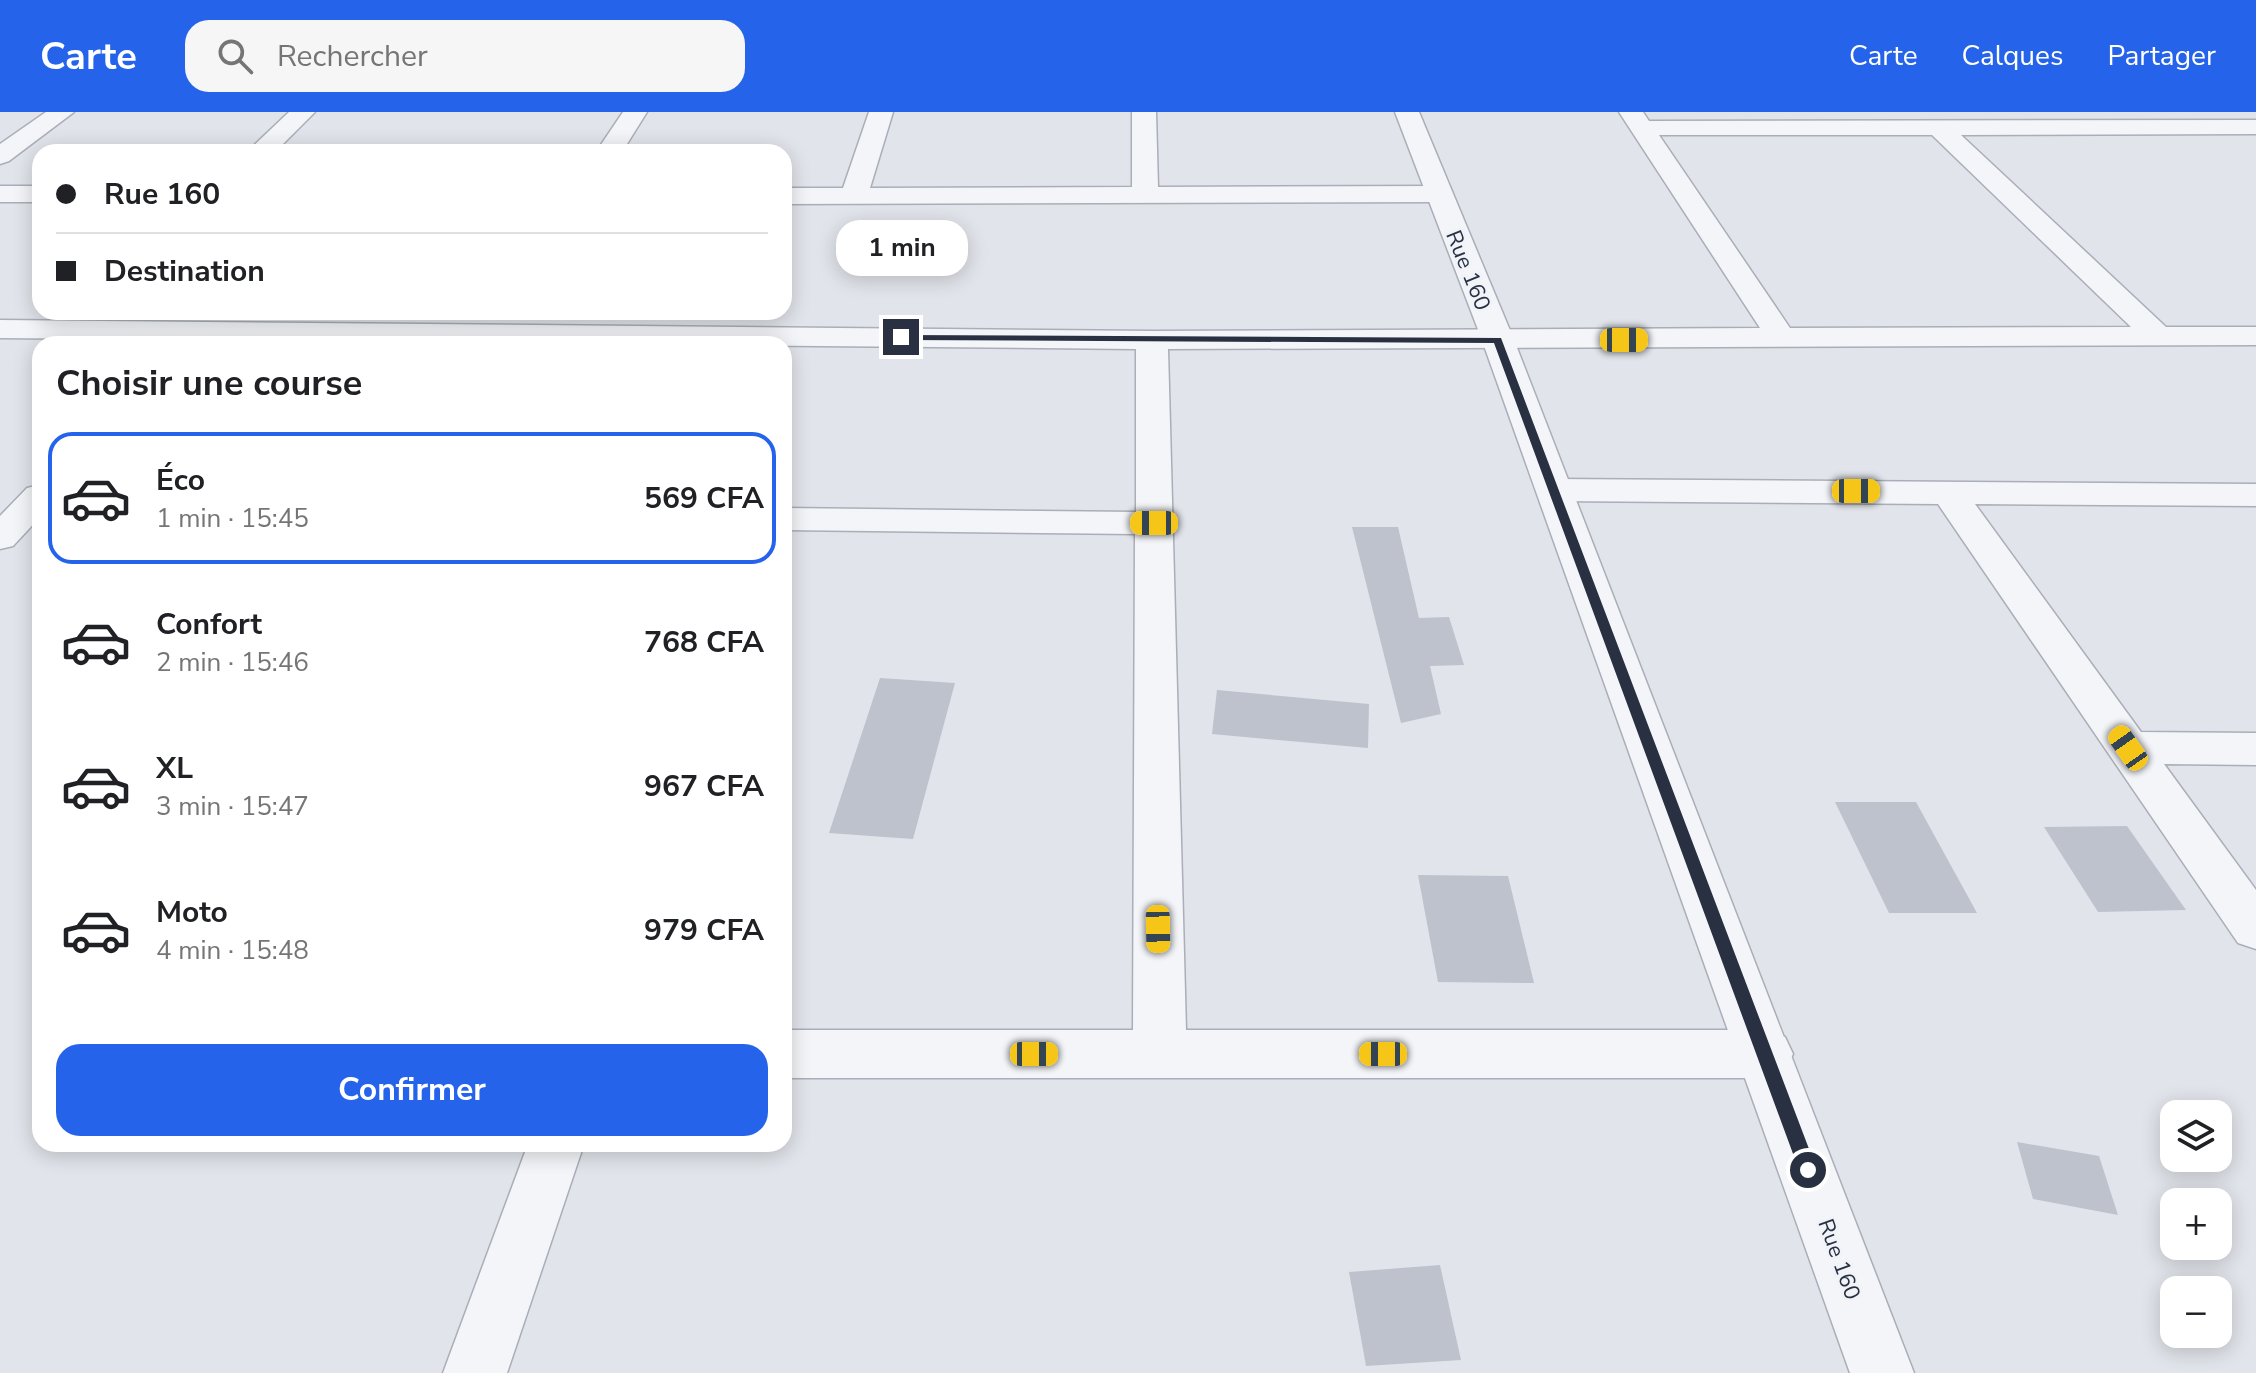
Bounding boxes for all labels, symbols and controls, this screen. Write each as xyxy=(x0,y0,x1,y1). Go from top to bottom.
search box xyxy=(185,20,745,92)
text: Carte xyxy=(40,31,137,82)
icon: search xyxy=(213,34,257,78)
text: Rechercher xyxy=(277,36,428,77)
text: Carte xyxy=(1849,37,1918,75)
text: Calques xyxy=(1962,37,2063,75)
text: Partager xyxy=(2107,37,2216,75)
text: Rue 160 xyxy=(104,174,220,215)
callout: 1 min xyxy=(835,221,967,277)
street label: Rue 160 xyxy=(1438,226,1498,315)
text: 1 min xyxy=(868,230,936,265)
text: Destination xyxy=(104,251,265,292)
route end xyxy=(883,319,919,355)
car xyxy=(1600,328,1648,352)
text: Choisir une course xyxy=(56,359,362,408)
text: Éco xyxy=(156,460,205,501)
icon: car xyxy=(60,462,132,534)
text: 569 CFA xyxy=(644,478,764,519)
car xyxy=(1832,479,1880,503)
text: 1 min · 15:45 xyxy=(156,501,309,536)
car xyxy=(1130,511,1178,535)
text: Confort xyxy=(156,604,262,645)
icon: car xyxy=(60,606,132,678)
text: 768 CFA xyxy=(644,622,764,663)
text: 2 min · 15:46 xyxy=(156,645,309,680)
car xyxy=(2104,721,2152,775)
text: XL xyxy=(156,748,193,789)
icon: car xyxy=(60,750,132,822)
text: 967 CFA xyxy=(644,766,764,807)
text: 3 min · 15:47 xyxy=(156,789,309,824)
text: Moto xyxy=(156,892,228,933)
icon: car xyxy=(60,894,132,966)
car xyxy=(1146,905,1170,953)
text: 979 CFA xyxy=(644,910,764,951)
text: 4 min · 15:48 xyxy=(156,933,309,968)
car xyxy=(1010,1042,1058,1066)
car xyxy=(1359,1042,1407,1066)
button: Confirmer xyxy=(56,1044,768,1136)
map controls xyxy=(2160,1100,2232,1348)
button: layers xyxy=(2160,1100,2232,1172)
route start xyxy=(1790,1152,1826,1188)
button: + xyxy=(2160,1188,2232,1260)
street label: Rue 160 xyxy=(1811,1215,1868,1304)
button: − xyxy=(2160,1276,2232,1348)

